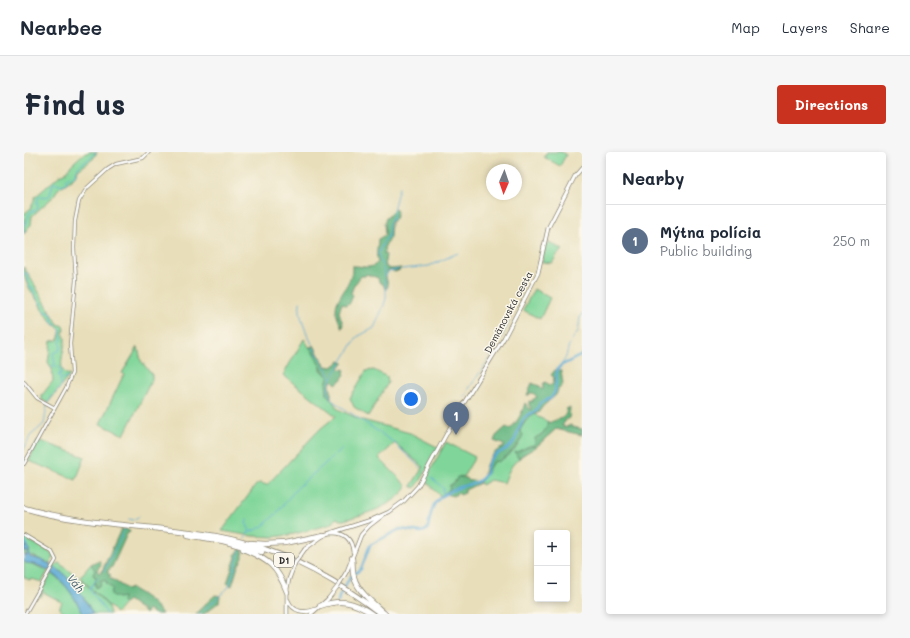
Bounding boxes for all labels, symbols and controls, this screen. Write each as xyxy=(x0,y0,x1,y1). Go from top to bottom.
text: Nearbee xyxy=(20,15,102,40)
text: Map xyxy=(731,18,760,37)
text: Layers xyxy=(782,18,828,37)
text: Share xyxy=(850,18,890,37)
button: Directions xyxy=(777,85,886,124)
text: Find us xyxy=(24,86,125,122)
north arrow xyxy=(486,164,522,200)
text: Nearby xyxy=(622,167,684,189)
text: Mýtna polícia xyxy=(660,222,761,242)
text: 1 xyxy=(632,232,638,249)
text: 250 m xyxy=(833,232,870,249)
text: Public building xyxy=(660,242,752,259)
street label: Demänovská cesta xyxy=(480,268,536,356)
your location xyxy=(401,389,421,409)
pin: 1 xyxy=(443,402,469,435)
map controls xyxy=(534,530,570,602)
button: + xyxy=(534,530,570,566)
road number: D1 xyxy=(274,553,294,567)
button: − xyxy=(534,566,570,602)
water label: Váh xyxy=(64,571,88,595)

